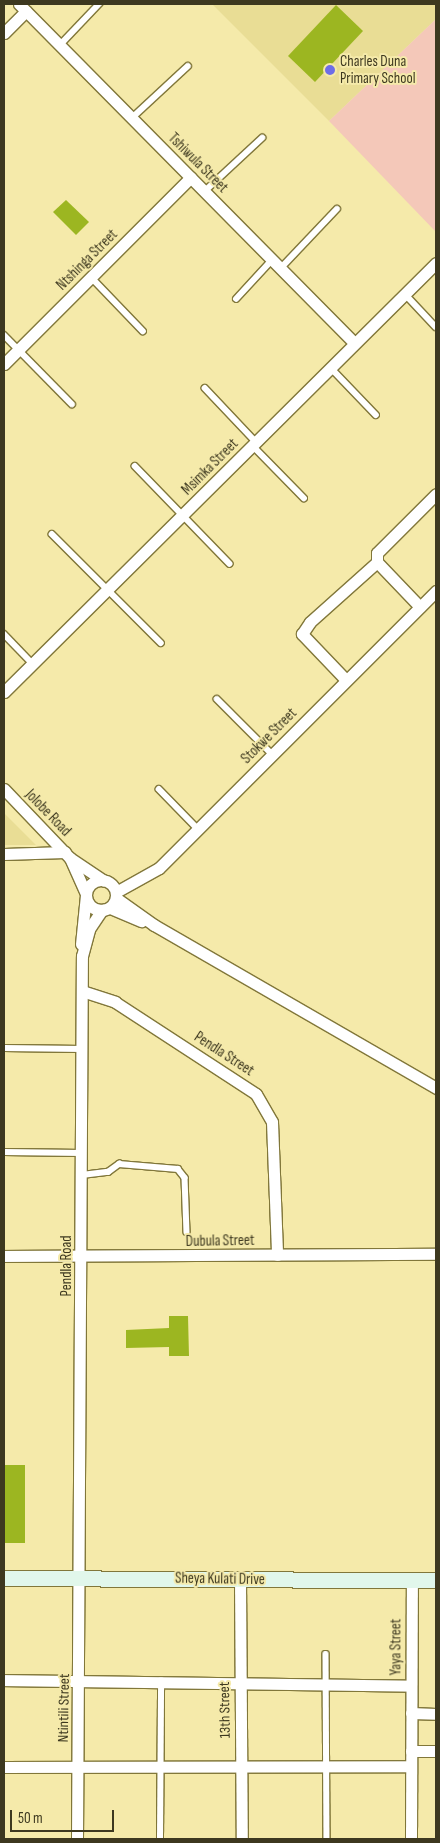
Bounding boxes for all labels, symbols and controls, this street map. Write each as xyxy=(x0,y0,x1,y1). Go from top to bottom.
place label: Charles Duna Primary School xyxy=(340,52,416,87)
marker: Charles Duna Primary School xyxy=(324,64,336,76)
street label: Tshiwula Street xyxy=(164,129,232,197)
street label: Ntshinga Street xyxy=(53,226,121,294)
street label: Msimka Street xyxy=(178,435,242,499)
street label: Stokwe Street xyxy=(237,704,301,768)
street label: Jolobe Road xyxy=(21,786,75,840)
street label: Pendla Street xyxy=(191,1028,257,1080)
street label: Dubula Street xyxy=(185,1231,255,1251)
street label: Pendla Road xyxy=(58,1236,76,1296)
street label: Sheya Kulati Drive xyxy=(175,1569,265,1589)
street label: Yaya Street xyxy=(387,1619,405,1675)
street label: Ntintili Street xyxy=(54,1673,74,1743)
street label: 13th Street xyxy=(216,1682,234,1738)
scale bar xyxy=(12,1800,116,1832)
text: 50 m xyxy=(18,1809,43,1828)

